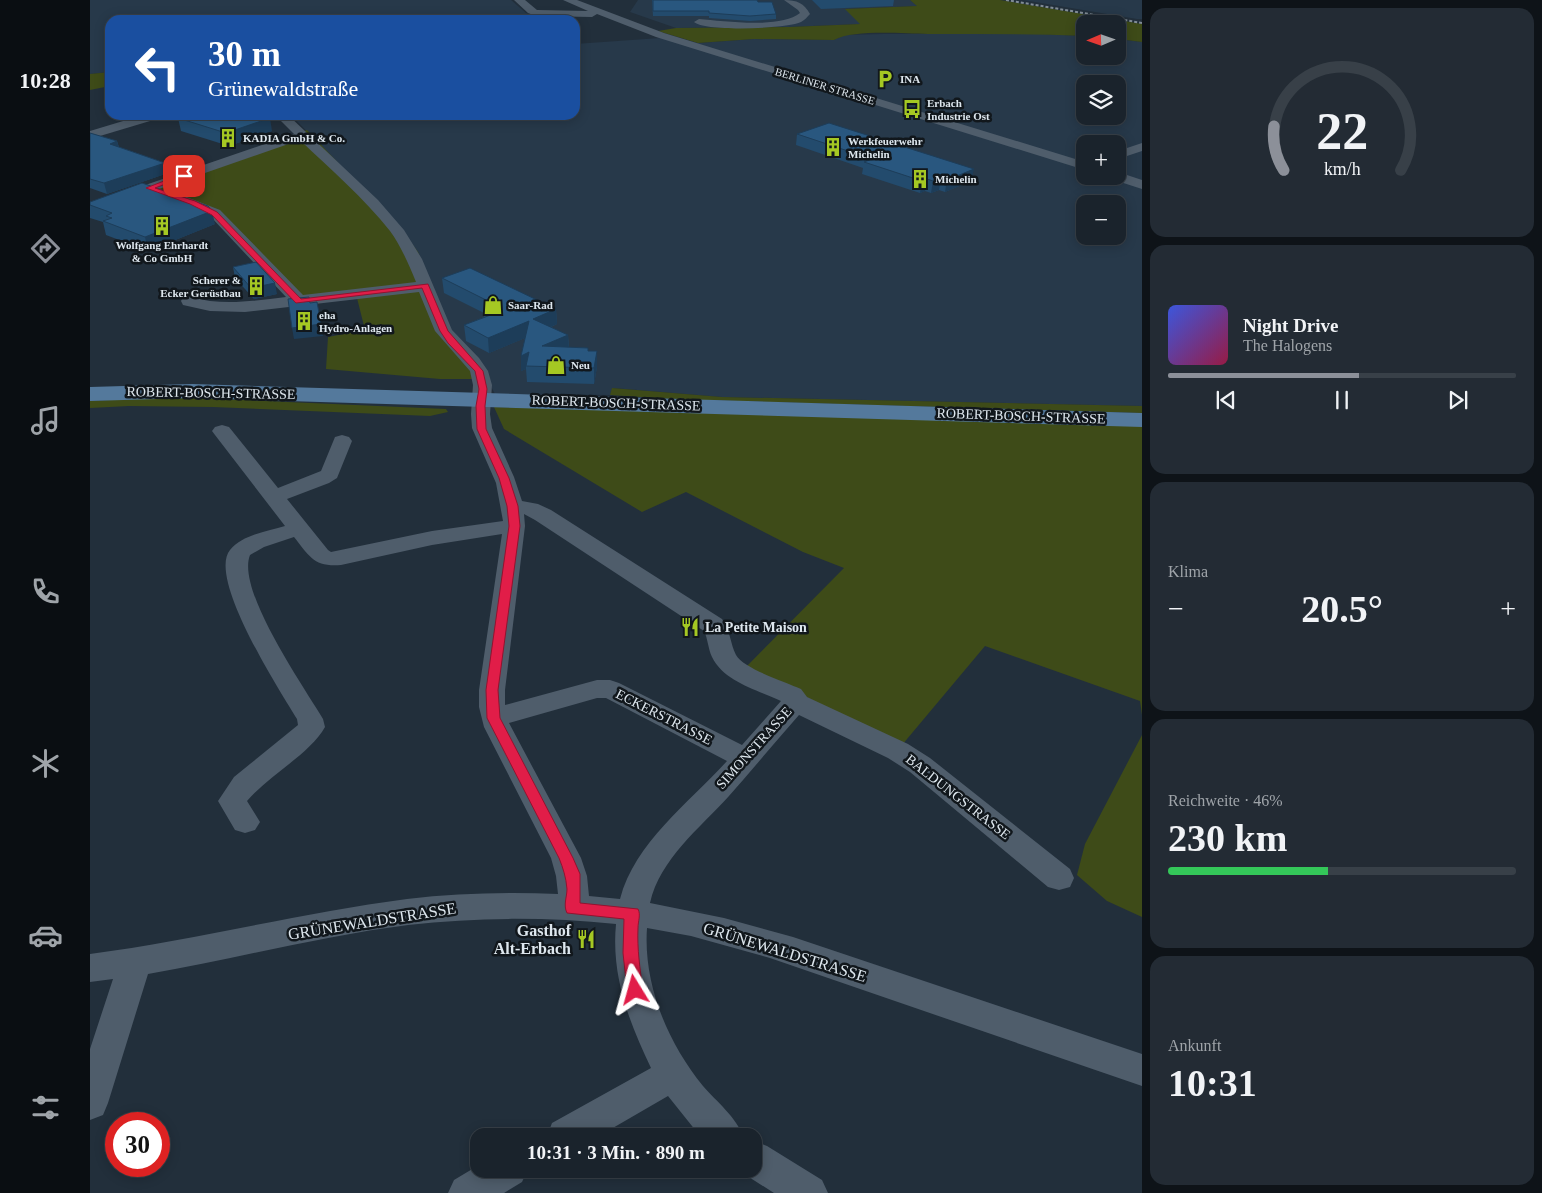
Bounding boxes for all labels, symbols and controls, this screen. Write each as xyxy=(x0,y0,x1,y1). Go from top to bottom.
north arrow xyxy=(1076,15,1126,65)
map controls xyxy=(1076,15,1126,245)
icon: left xyxy=(125,35,190,100)
text: 30 m xyxy=(208,35,281,74)
street label: BERLINER STRASSE xyxy=(774,65,877,107)
text: 10:28 xyxy=(19,68,71,93)
parking icon: INA xyxy=(874,68,896,90)
place label: INA xyxy=(900,73,920,85)
button: layers xyxy=(1076,75,1126,125)
text: Grünewaldstraße xyxy=(208,76,358,101)
place label: Erbach Industrie Ost xyxy=(927,97,990,122)
bus stop icon: Erbach Industrie Ost xyxy=(901,98,923,120)
text: 22 xyxy=(1316,103,1368,160)
building icon: KADIA GmbH & Co. xyxy=(217,127,239,149)
place label: KADIA GmbH & Co. xyxy=(243,132,345,144)
place label: Werkfeuerwehr Michelin xyxy=(848,135,923,160)
button: + xyxy=(1076,135,1126,185)
building icon: Werkfeuerwehr Michelin xyxy=(822,136,844,158)
pin xyxy=(163,155,205,197)
text: km/h xyxy=(1324,159,1360,179)
icon: arrive xyxy=(170,162,198,190)
building icon: Michelin xyxy=(909,168,931,190)
place label: Michelin xyxy=(935,173,977,185)
button: − xyxy=(1076,195,1126,245)
building icon: Wolfgang Ehrhardt & Co GmbH xyxy=(151,215,173,237)
icon: directions xyxy=(28,231,63,266)
place label: Wolfgang Ehrhardt & Co GmbH xyxy=(116,239,209,264)
place label: Scherer & Ecker Gerüstbau xyxy=(160,274,241,299)
building icon: Scherer & Ecker Gerüstbau xyxy=(245,275,267,297)
shop icon: Saar-Rad xyxy=(482,294,504,316)
place label: Saar-Rad xyxy=(508,299,553,311)
place label: eha Hydro-Anlagen xyxy=(319,309,392,334)
building icon: eha Hydro-Anlagen xyxy=(293,310,315,332)
text: Night Drive xyxy=(1243,315,1339,336)
text: The Halogens xyxy=(1243,337,1332,354)
shop icon: Neu xyxy=(545,354,567,376)
place label: Neu xyxy=(571,359,590,371)
street label: ROBERT-BOSCH-STRASSE xyxy=(126,384,296,402)
icon: previous xyxy=(1212,386,1240,414)
icon: pause xyxy=(1328,386,1356,414)
icon: next xyxy=(1444,386,1472,414)
street label: ROBERT-BOSCH-STRASSE xyxy=(531,393,701,413)
icon: music xyxy=(28,403,63,438)
street label: ROBERT-BOSCH-STRASSE xyxy=(936,406,1106,426)
text: Klima xyxy=(1168,563,1208,580)
icon: phone xyxy=(28,574,63,609)
text: 20.5° xyxy=(1301,588,1383,630)
text: − xyxy=(1168,593,1184,624)
text: + xyxy=(1500,593,1516,624)
restaurant icon: La Petite Maison xyxy=(679,616,701,638)
place label: La Petite Maison xyxy=(705,620,807,635)
street label: ECKERSTRASSE xyxy=(613,686,715,748)
street label: SIMONSTRASSE xyxy=(713,704,795,792)
icon: climate xyxy=(28,746,63,781)
street label: BALDUNGSTRASSE xyxy=(903,752,1013,842)
text: Reichweite · 46% xyxy=(1168,792,1283,809)
text: 230 km xyxy=(1168,817,1287,859)
street label: GRÜNEWALDSTRASSE xyxy=(287,899,457,943)
icon: car xyxy=(28,918,63,953)
street label: GRÜNEWALDSTRASSE xyxy=(701,919,869,985)
place label: Gasthof Alt-Erbach xyxy=(494,922,572,957)
restaurant icon: Gasthof Alt-Erbach xyxy=(575,928,597,950)
position arrow xyxy=(608,963,660,1015)
text: Ankunft xyxy=(1168,1037,1221,1054)
text: 10:31 xyxy=(1168,1062,1257,1104)
icon: filters xyxy=(28,1090,63,1125)
speed limit sign: 30 xyxy=(105,1112,170,1177)
text: 10:31 · 3 Min. · 890 m xyxy=(527,1142,705,1163)

